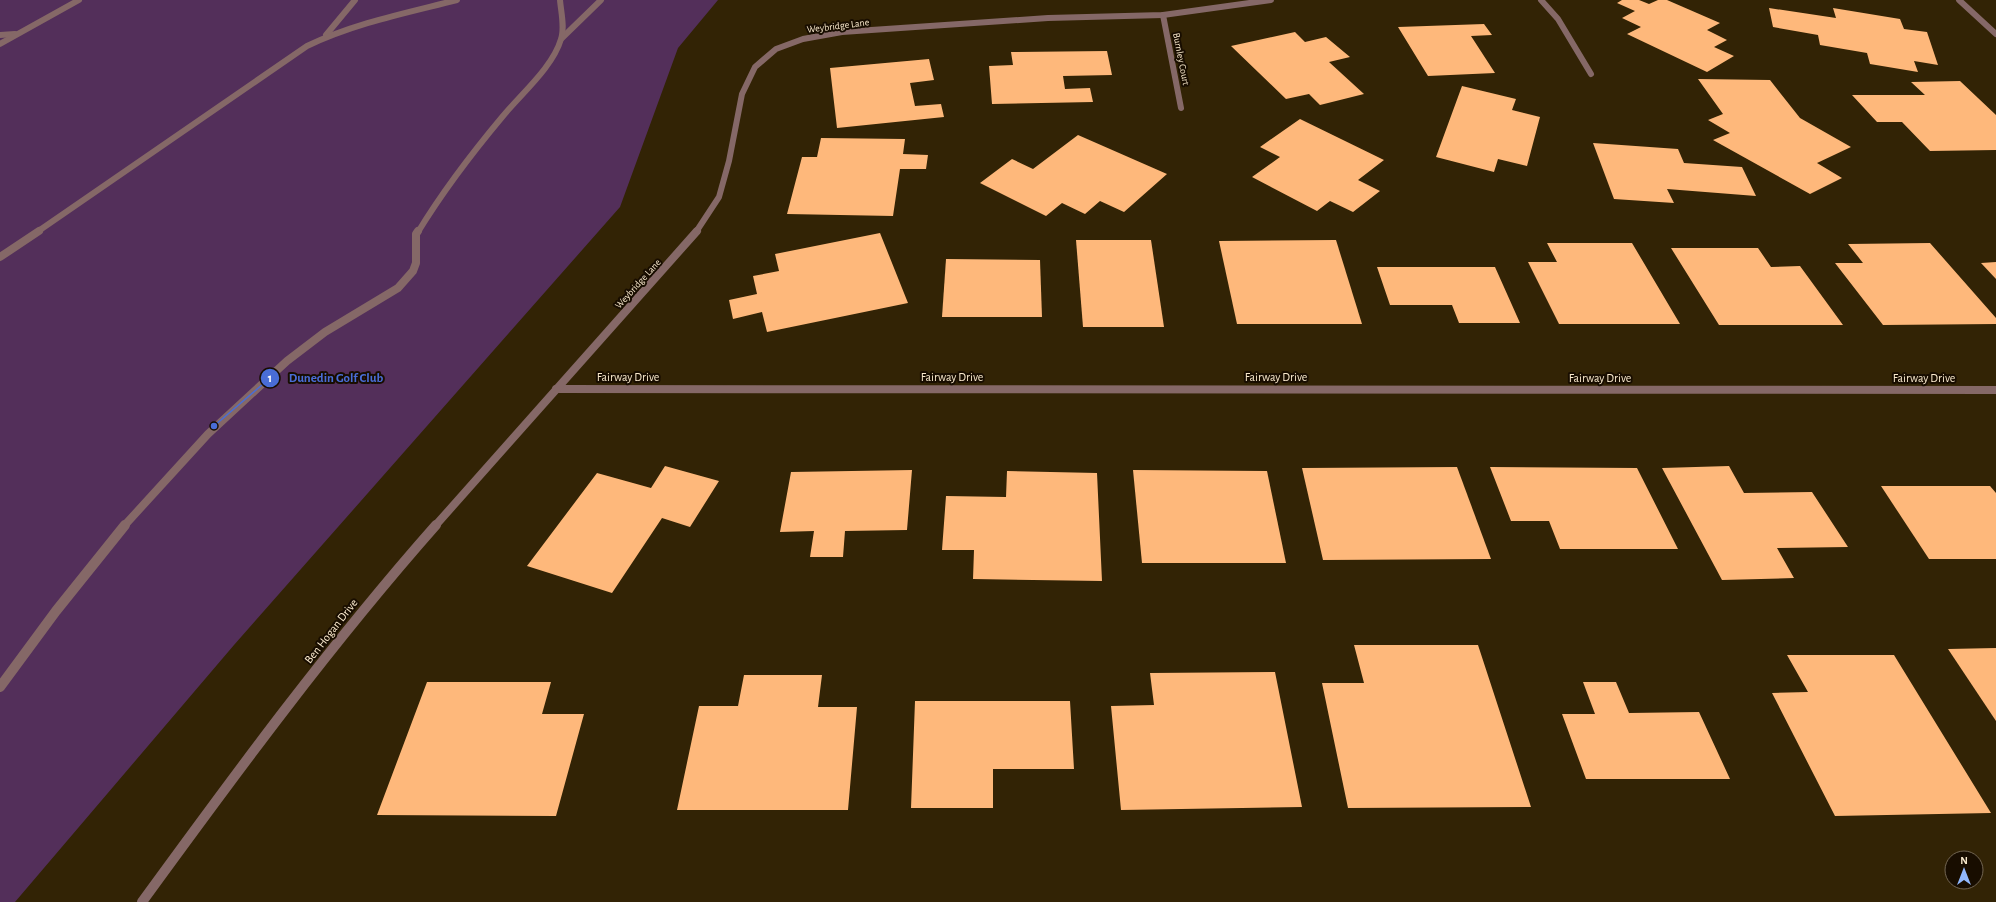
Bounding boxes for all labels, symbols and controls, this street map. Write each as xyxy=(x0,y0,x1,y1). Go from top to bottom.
street label: Weybridge Lane xyxy=(806,17,870,35)
street label: Burnley Court xyxy=(1171,32,1191,87)
street label: Weybridge Lane xyxy=(613,257,663,311)
callout: Dunedin Golf Club xyxy=(260,365,391,390)
street label: Fairway Drive xyxy=(597,371,659,384)
street label: Fairway Drive xyxy=(921,371,983,384)
street label: Fairway Drive xyxy=(1245,371,1307,384)
text: 1 xyxy=(268,372,272,384)
text: Dunedin Golf Club xyxy=(289,372,384,385)
street label: Fairway Drive xyxy=(1569,372,1631,385)
street label: Fairway Drive xyxy=(1893,372,1955,385)
street label: Ben Hogan Drive xyxy=(302,597,360,665)
north arrow xyxy=(1944,850,1984,890)
text: N xyxy=(1960,855,1968,866)

